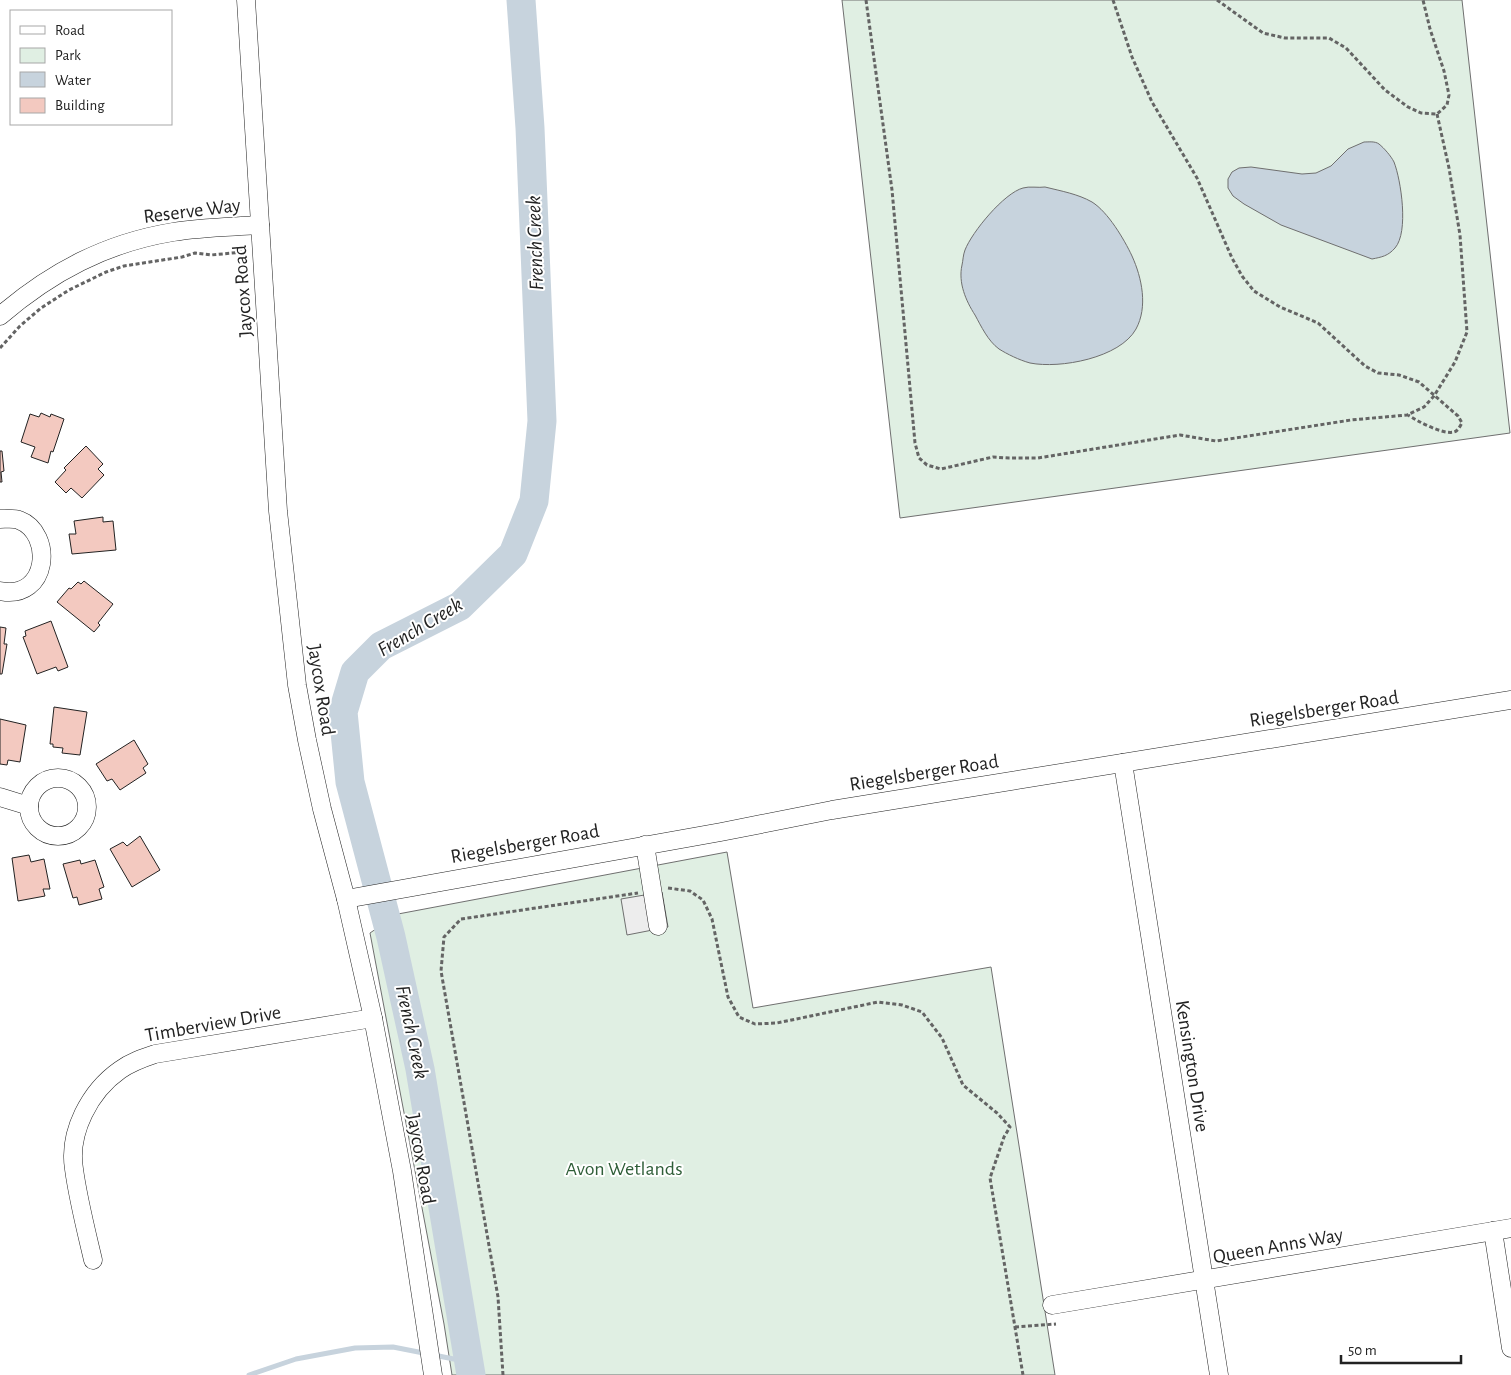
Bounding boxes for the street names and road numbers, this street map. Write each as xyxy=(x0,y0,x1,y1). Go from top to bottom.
street label: Reserve Way xyxy=(142,195,242,227)
street label: Jaycox Road xyxy=(230,244,256,338)
street label: Jaycox Road xyxy=(304,643,338,737)
street label: Riegelsberger Road xyxy=(1248,687,1400,731)
street label: Riegelsberger Road xyxy=(848,751,1000,795)
street label: Riegelsberger Road xyxy=(449,821,601,867)
street label: Kensington Drive xyxy=(1172,999,1212,1133)
street label: Timberview Drive xyxy=(143,1002,283,1046)
street label: Jaycox Road xyxy=(403,1112,439,1206)
street label: Queen Anns Way xyxy=(1211,1225,1345,1267)

